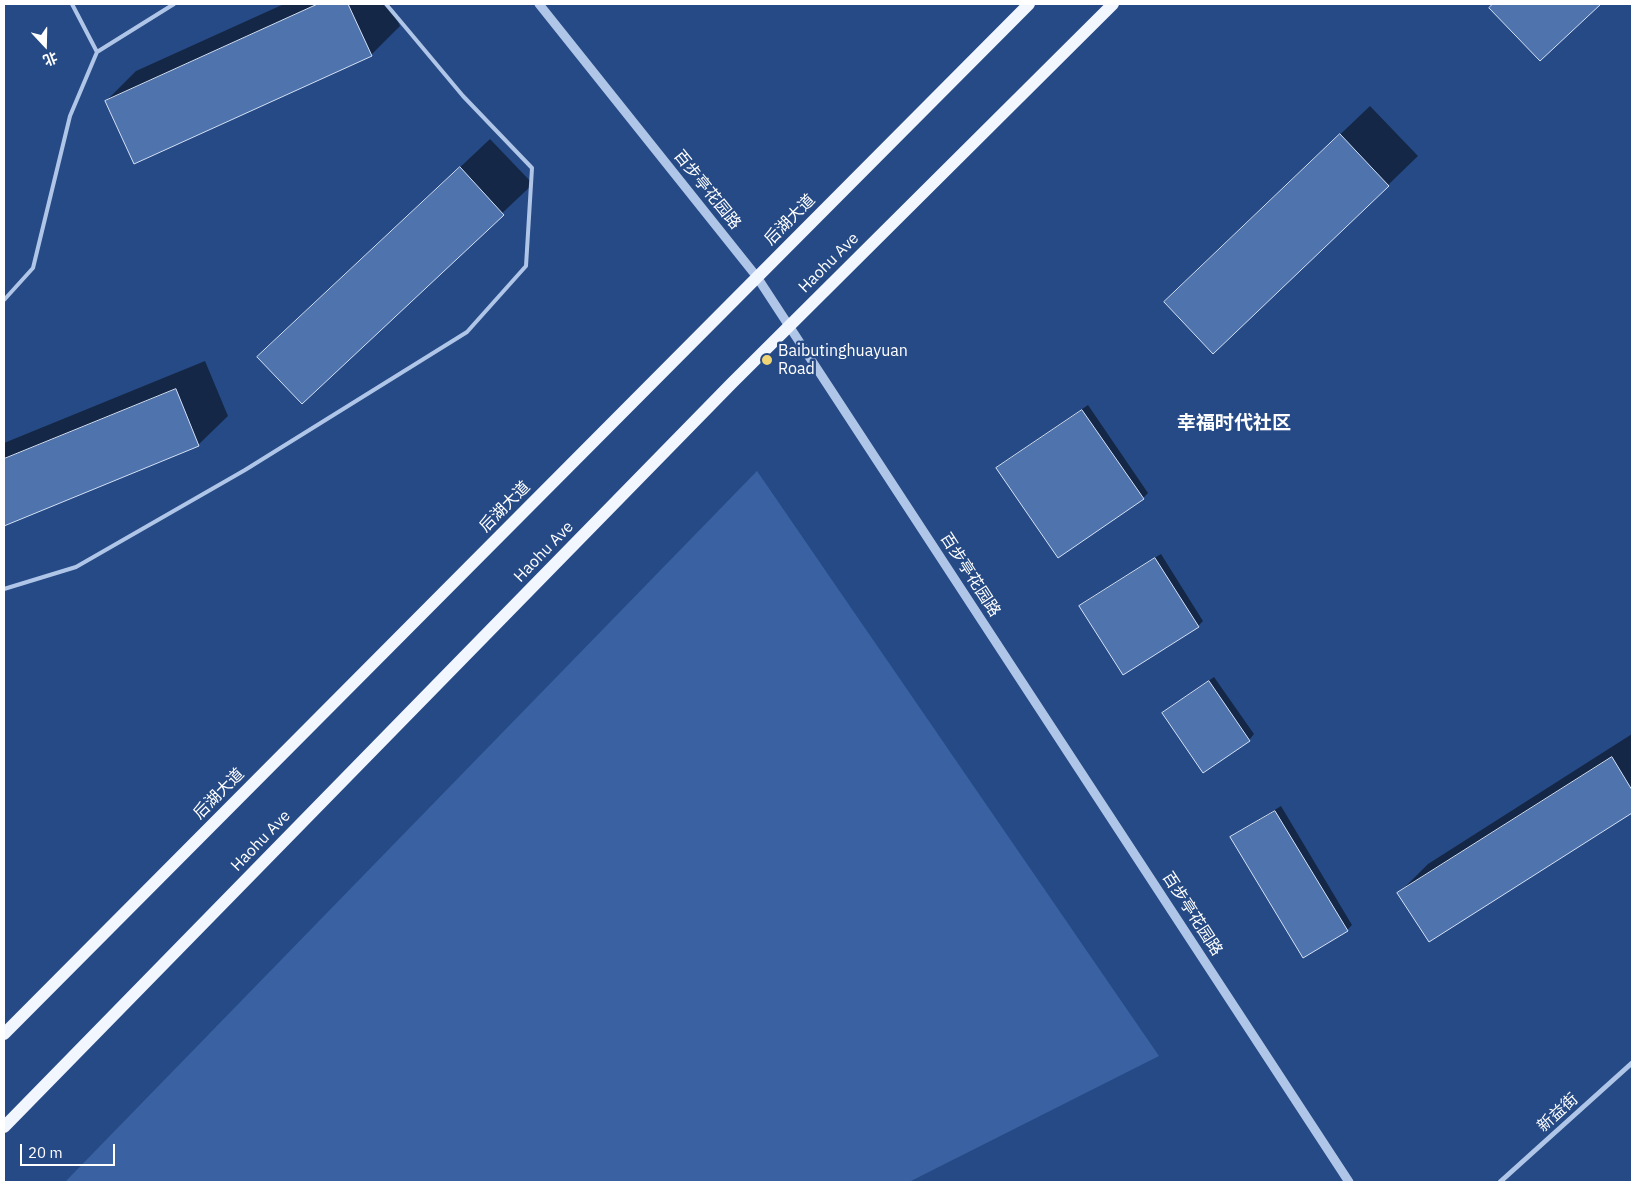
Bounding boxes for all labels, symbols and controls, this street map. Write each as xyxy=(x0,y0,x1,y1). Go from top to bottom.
north arrow xyxy=(20,20,70,70)
text: 北 xyxy=(41,48,60,70)
street label: 百步亭花园路 xyxy=(669,147,745,233)
street label: 后湖大道 xyxy=(761,191,819,249)
street label: Haohu Ave xyxy=(795,229,863,297)
place label: Baibutinghuayuan Road xyxy=(778,341,908,379)
marker: Baibutinghuayuan Road xyxy=(760,353,774,367)
district label: 幸福时代社区 xyxy=(1177,413,1291,435)
street label: 后湖大道 xyxy=(476,478,534,536)
street label: Haohu Ave xyxy=(510,518,578,586)
street label: 百步亭花园路 xyxy=(936,530,1004,620)
street label: 后湖大道 xyxy=(190,765,248,823)
street label: Haohu Ave xyxy=(227,807,295,875)
street label: 百步亭花园路 xyxy=(1158,869,1226,959)
street label: 新益街 xyxy=(1534,1090,1582,1136)
scale bar xyxy=(22,1134,118,1166)
text: 20 m xyxy=(28,1143,63,1162)

